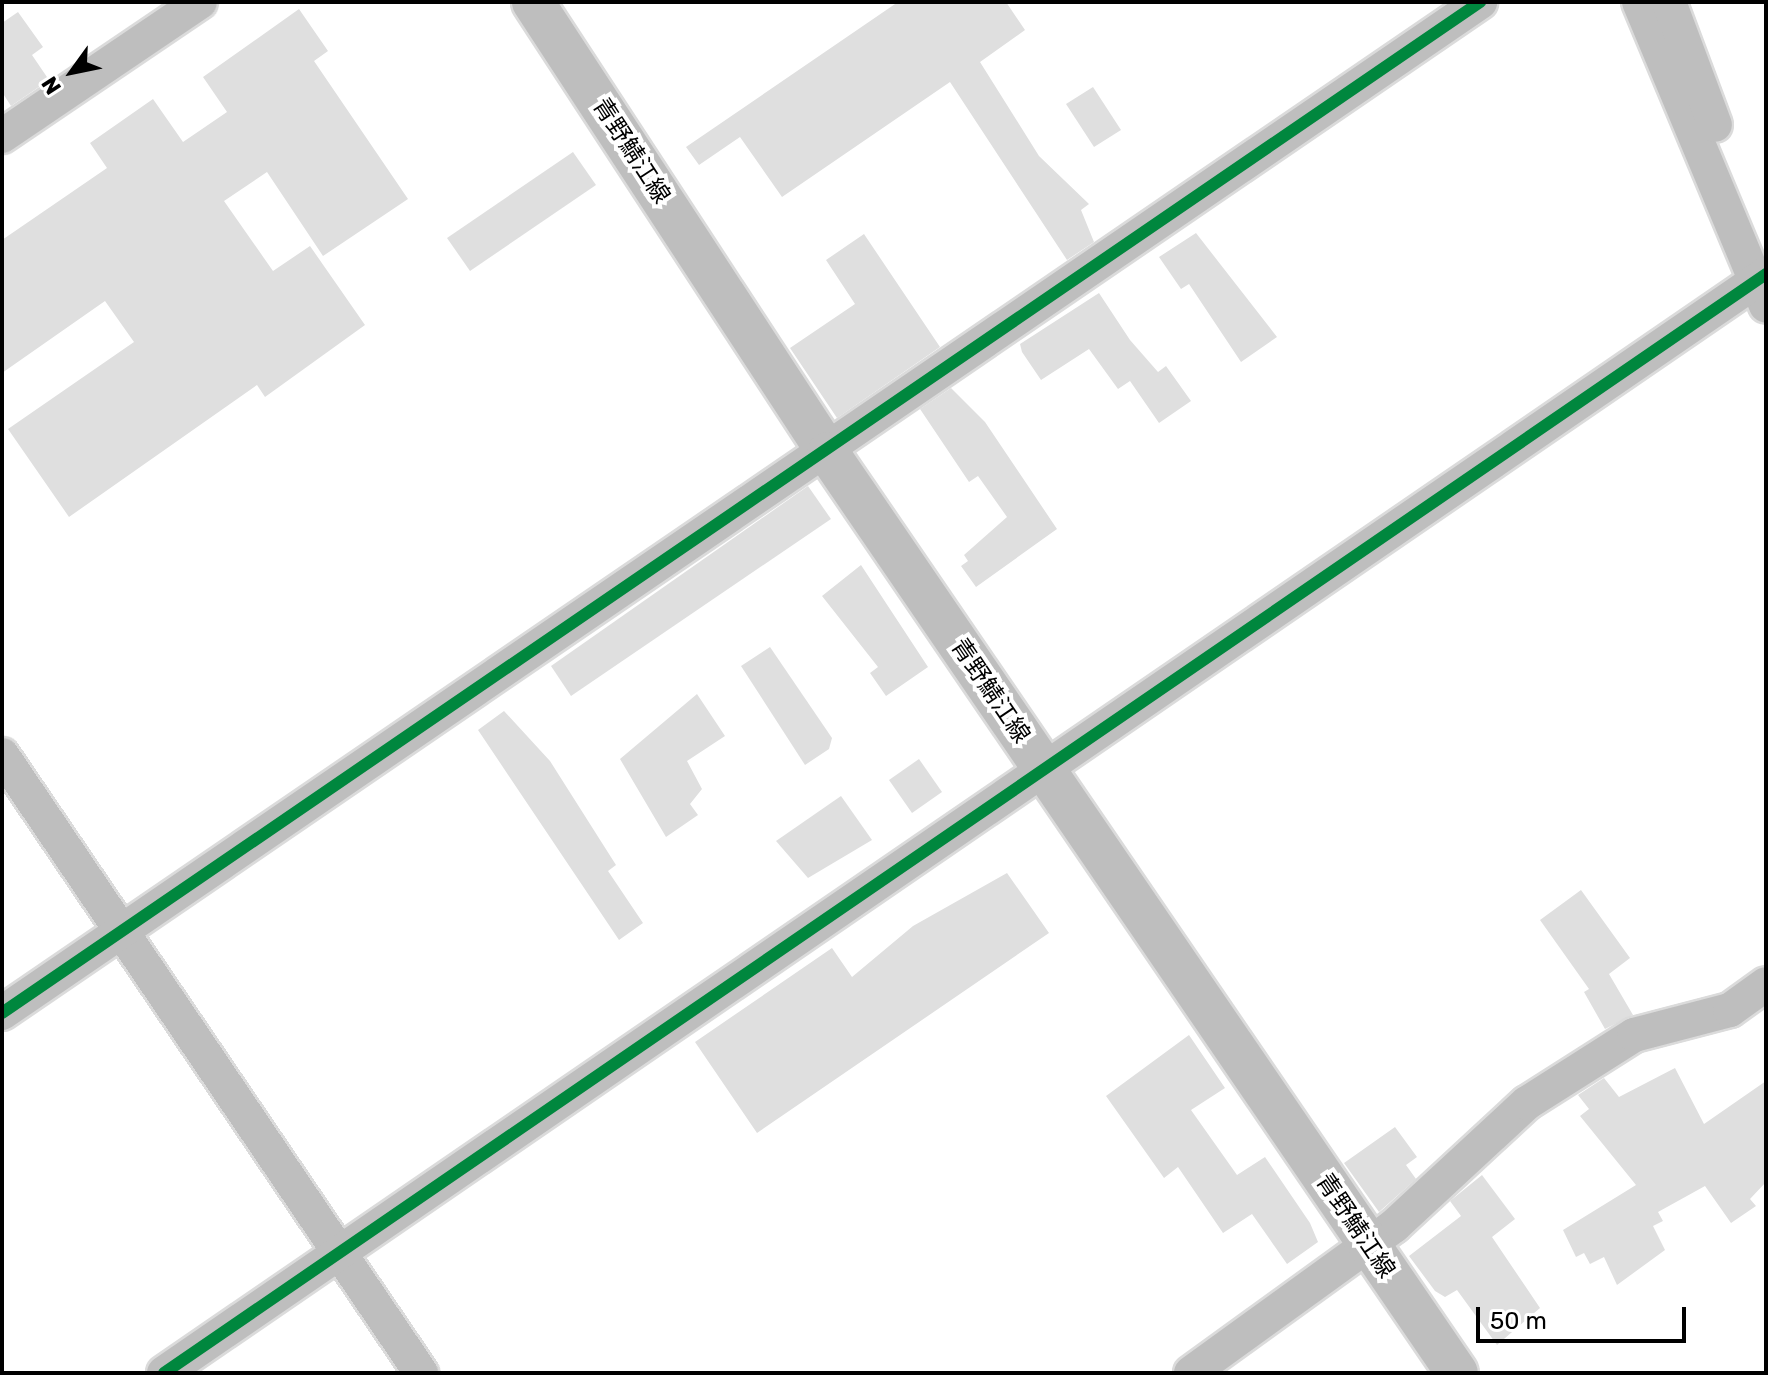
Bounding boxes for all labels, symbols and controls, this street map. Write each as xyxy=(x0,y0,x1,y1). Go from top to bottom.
north arrow xyxy=(32,32,112,112)
text: N xyxy=(36,71,67,99)
street label: 青野鯖江線 xyxy=(586,93,676,209)
street label: 青野鯖江線 xyxy=(945,633,1035,749)
street label: 青野鯖江線 xyxy=(1310,1168,1400,1284)
scale bar xyxy=(1480,1291,1690,1341)
text: 50 m xyxy=(1490,1307,1547,1335)

